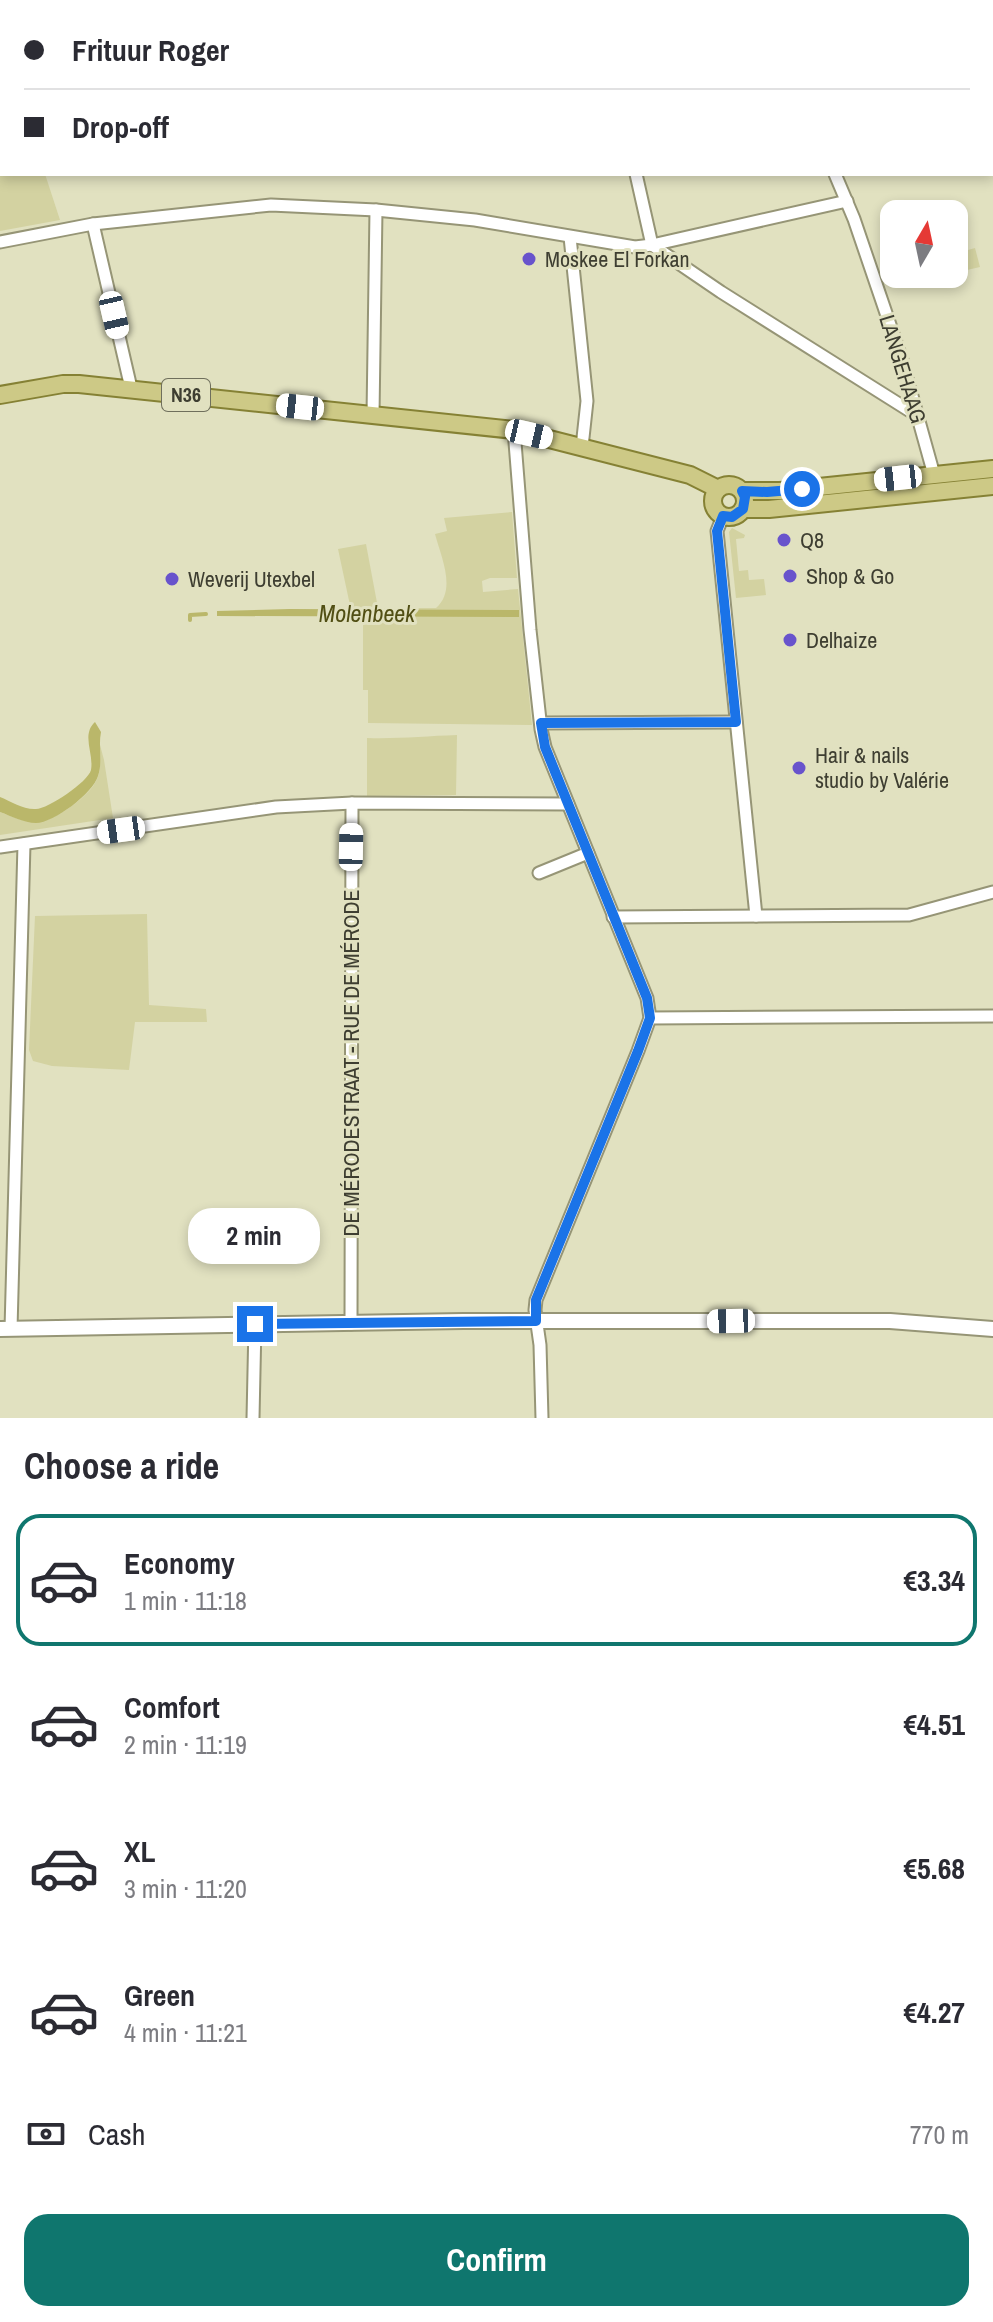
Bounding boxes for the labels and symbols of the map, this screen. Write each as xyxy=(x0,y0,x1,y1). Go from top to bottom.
north arrow xyxy=(880,200,968,288)
place label: Moskee El Forkan xyxy=(545,244,690,274)
marker: Moskee El Forkan xyxy=(520,250,538,268)
car xyxy=(97,289,131,341)
street label: LANGEHAAG xyxy=(872,311,934,427)
road number: N36 xyxy=(162,379,210,411)
car xyxy=(275,393,325,421)
car xyxy=(503,417,555,451)
car xyxy=(873,464,923,492)
route start xyxy=(784,471,820,507)
place label: Q8 xyxy=(800,525,824,555)
marker: Q8 xyxy=(775,531,793,549)
place label: Shop & Go xyxy=(806,561,894,591)
place label: Weverij Utexbel xyxy=(188,564,315,594)
marker: Shop & Go xyxy=(781,567,799,585)
marker: Weverij Utexbel xyxy=(163,570,181,588)
water label: Molenbeek xyxy=(319,597,416,629)
place label: Delhaize xyxy=(806,625,877,655)
marker: Delhaize xyxy=(781,631,799,649)
place label: Hair & nails studio by Valérie xyxy=(815,740,949,795)
marker: Hair & nails studio by Valérie xyxy=(790,759,808,777)
car xyxy=(96,815,146,845)
car xyxy=(339,823,363,871)
street label: DE MÉRODESTRAAT - RUE DE MÉRODE xyxy=(336,889,366,1237)
callout: 2 min xyxy=(189,1208,321,1264)
route end xyxy=(237,1306,273,1342)
car xyxy=(707,1309,755,1333)

